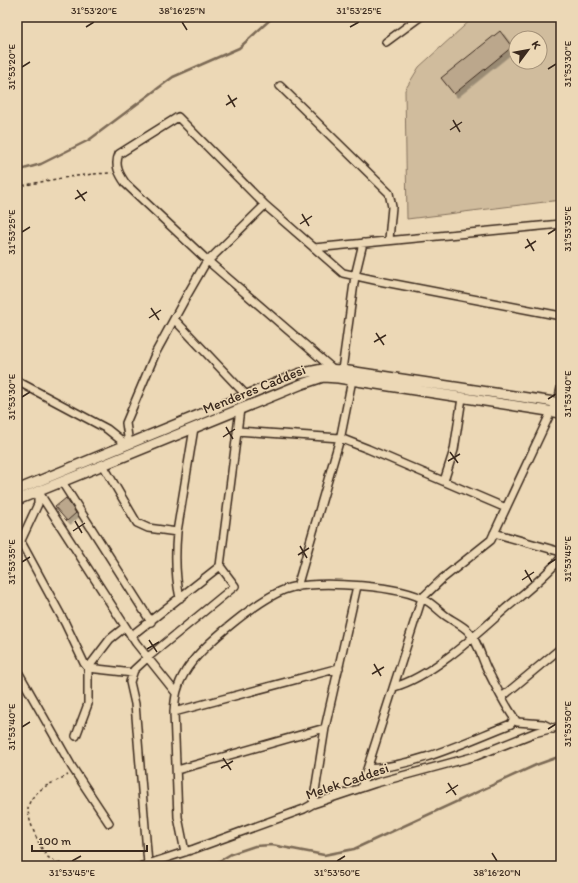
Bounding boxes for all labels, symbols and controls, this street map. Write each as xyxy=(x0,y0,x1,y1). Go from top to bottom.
text: 31°53'20"E xyxy=(71,4,118,17)
text: 38°16'25"N xyxy=(159,4,206,17)
text: 31°53'25"E xyxy=(336,4,382,17)
north arrow xyxy=(508,30,548,70)
text: K xyxy=(529,39,544,52)
text: 31°53'30"E xyxy=(561,40,574,87)
text: 31°53'20"E xyxy=(5,43,18,90)
text: 31°53'35"E xyxy=(561,206,574,252)
text: 31°53'25"E xyxy=(5,209,18,255)
street label: Menderes Caddesi xyxy=(200,361,308,418)
text: 31°53'40"E xyxy=(561,370,574,417)
text: 31°53'30"E xyxy=(5,373,18,420)
text: 31°53'45"E xyxy=(561,536,574,582)
text: 31°53'35"E xyxy=(5,539,18,585)
text: 31°53'50"E xyxy=(561,700,574,747)
text: 31°53'40"E xyxy=(5,703,18,750)
street label: Melek Caddesi xyxy=(303,759,391,804)
scale bar xyxy=(32,827,147,853)
text: 100 m xyxy=(38,834,71,848)
text: 31°53'45"E xyxy=(49,866,95,879)
text: 31°53'50"E xyxy=(314,866,361,879)
text: 38°16'20"N xyxy=(473,866,521,879)

